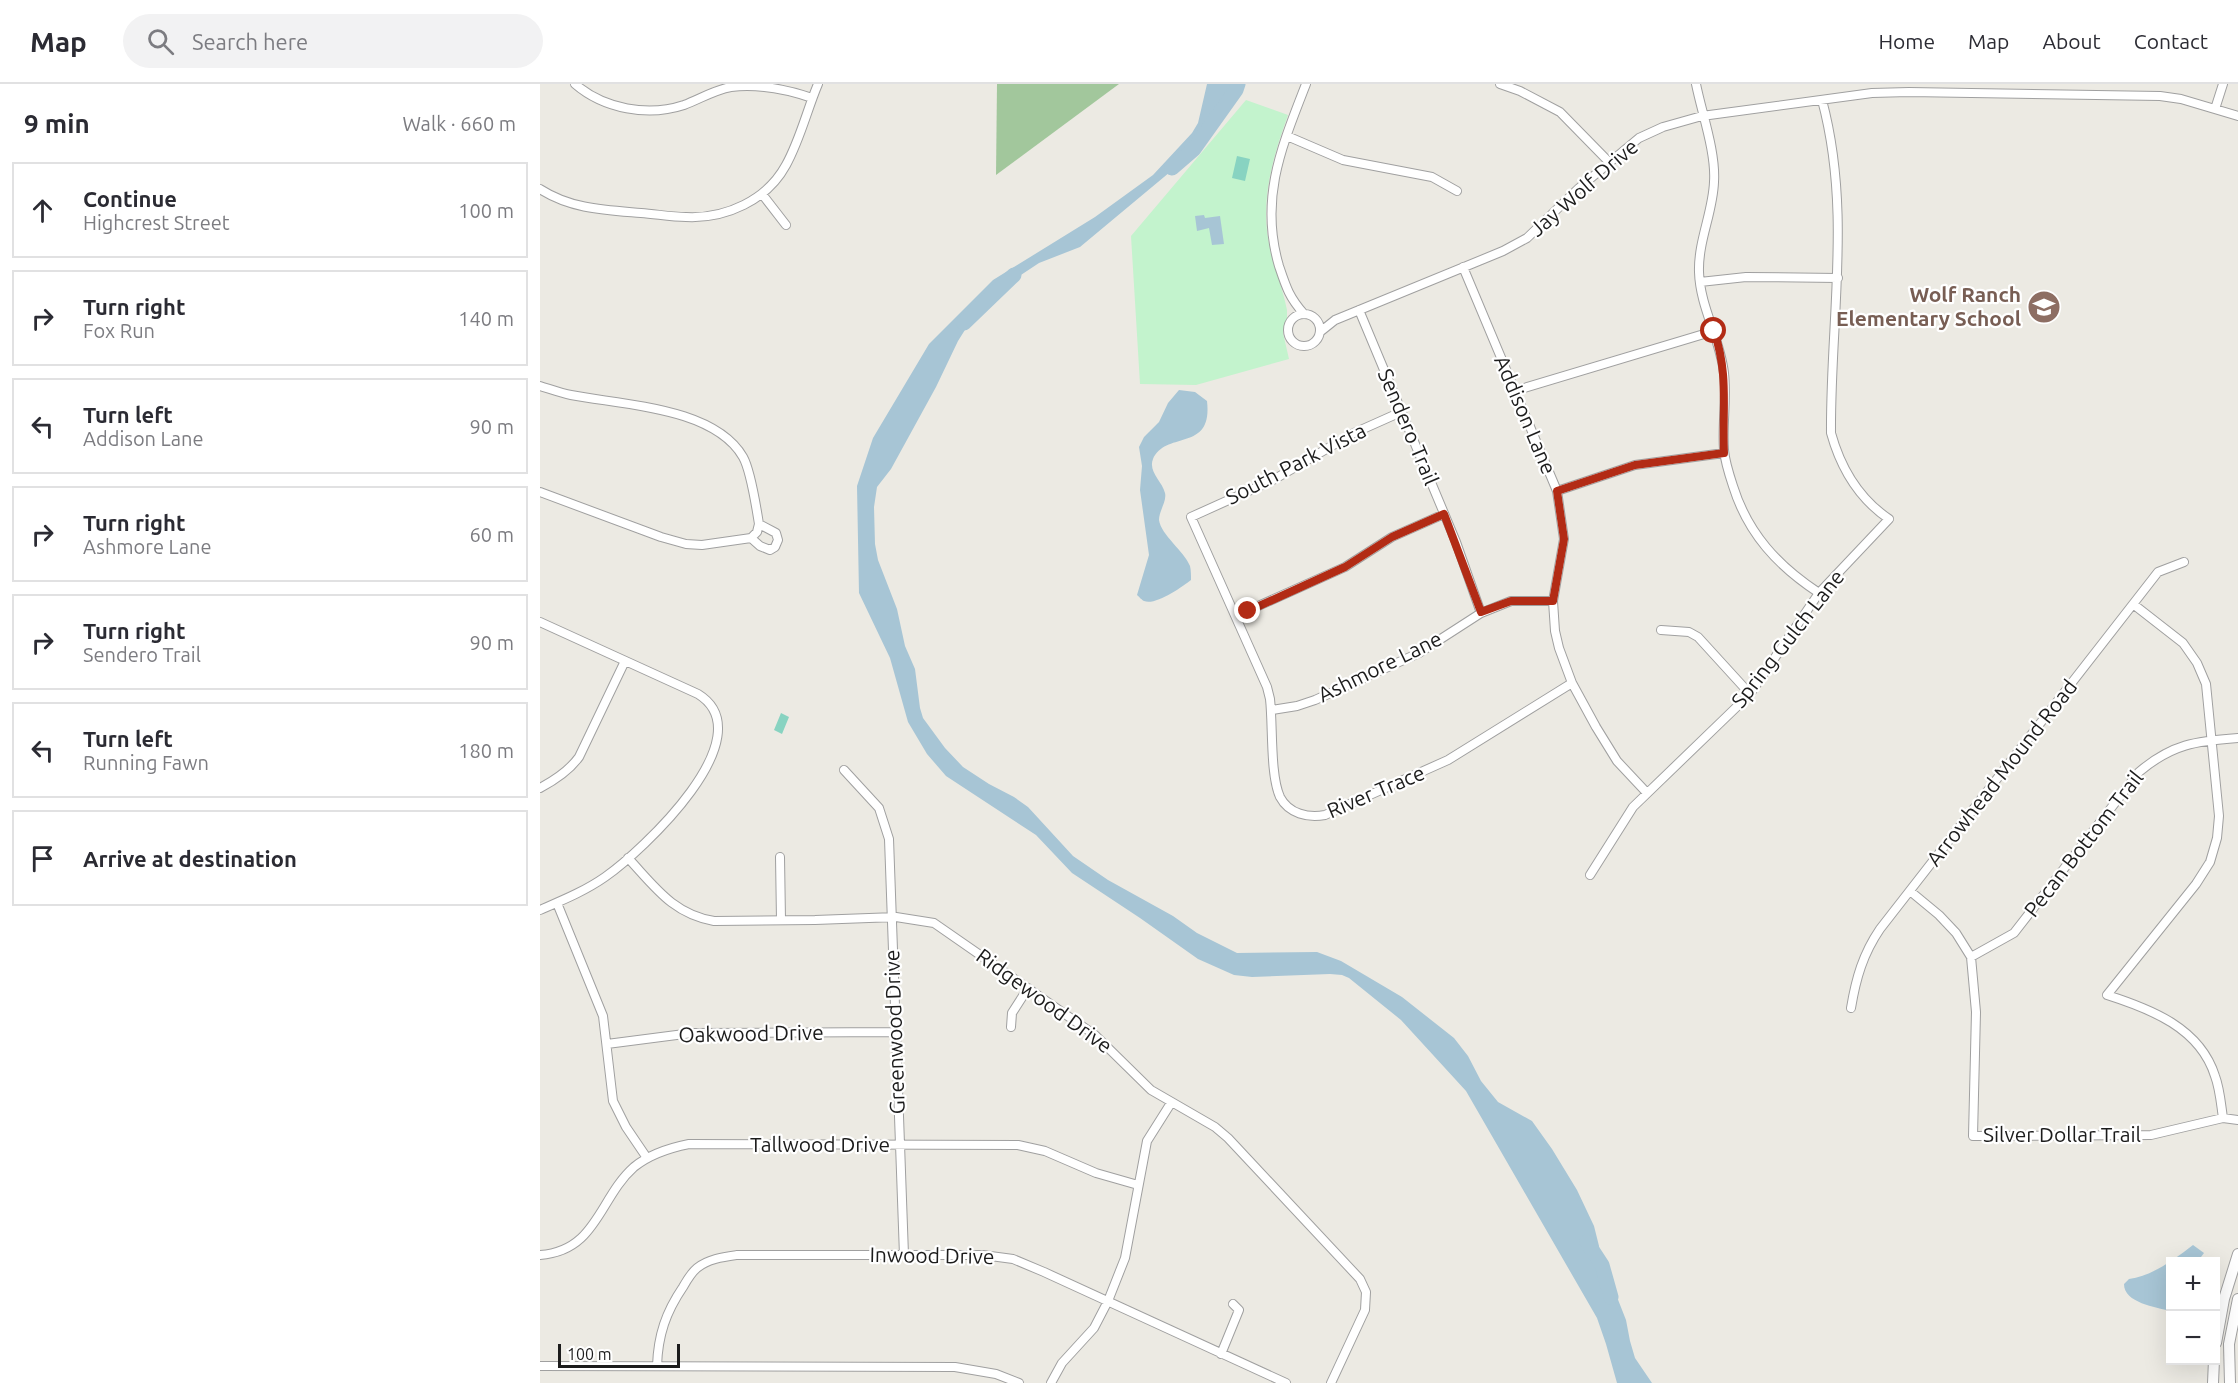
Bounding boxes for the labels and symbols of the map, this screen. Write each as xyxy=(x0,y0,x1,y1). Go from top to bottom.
street label: Jay Wolf Drive xyxy=(1524,134,1642,241)
place label: Wolf Ranch Elementary School xyxy=(1836,282,2021,330)
school or university icon: Wolf Ranch Elementary School xyxy=(2026,289,2062,325)
route start xyxy=(1700,317,1726,343)
street label: Addison Lane xyxy=(1490,352,1562,478)
street label: Sendero Trail xyxy=(1374,365,1444,488)
street label: South Park Vista xyxy=(1221,417,1370,509)
street label: Spring Gulch Lane xyxy=(1726,565,1848,712)
route end xyxy=(1234,597,1260,623)
street label: Ashmore Lane xyxy=(1314,626,1445,706)
street label: Arrowhead Mound Road xyxy=(1921,675,2081,870)
street label: River Trace xyxy=(1323,760,1428,822)
street label: Pecan Bottom Trail xyxy=(2019,766,2148,921)
street label: Ridgewood Drive xyxy=(972,943,1117,1057)
street label: Greenwood Drive xyxy=(879,949,909,1115)
street label: Oakwood Drive xyxy=(678,1020,824,1046)
street label: Silver Dollar Trail xyxy=(1983,1122,2141,1146)
street label: Tallwood Drive xyxy=(750,1132,890,1156)
street label: Inwood Drive xyxy=(869,1242,995,1268)
scale bar xyxy=(558,1341,680,1368)

